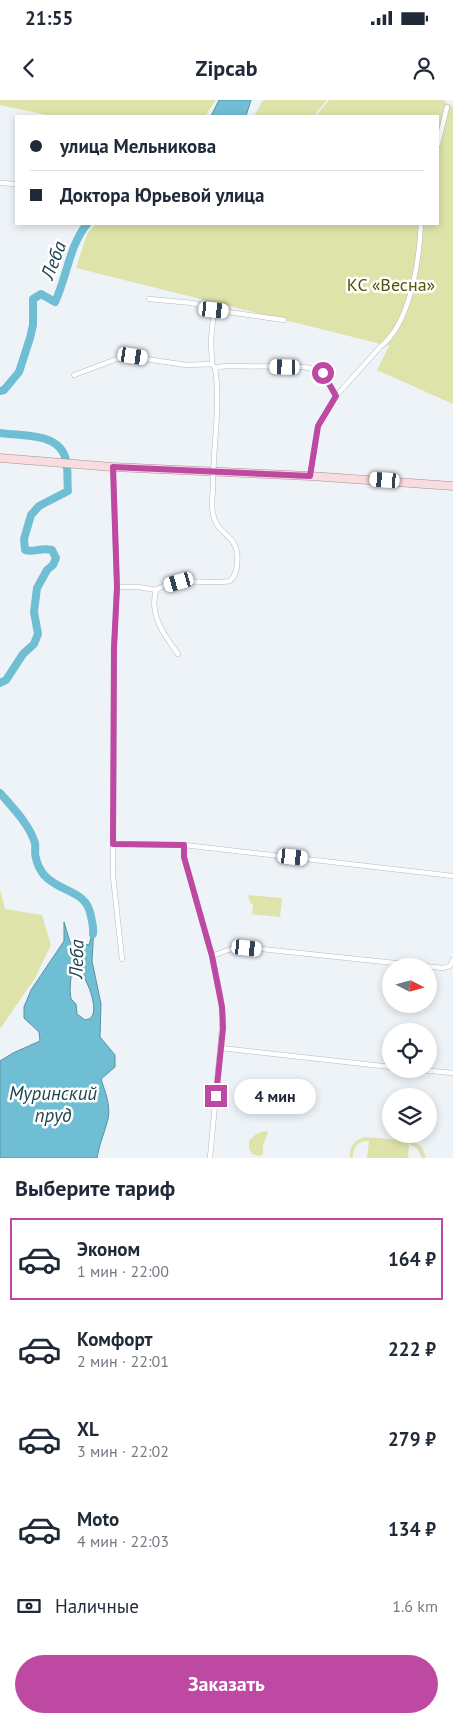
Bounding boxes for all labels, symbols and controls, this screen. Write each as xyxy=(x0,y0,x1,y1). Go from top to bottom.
text: 21:55 xyxy=(25,6,73,30)
icon: back xyxy=(15,54,43,82)
text: Zipcab xyxy=(196,54,257,82)
icon: person xyxy=(410,54,438,82)
text: улица Мельникова xyxy=(60,134,216,158)
text: Доктора Юрьевой улица xyxy=(60,183,264,207)
water label: Леба xyxy=(34,237,71,283)
park label: КС «Весна» xyxy=(347,273,435,296)
car xyxy=(198,301,229,319)
car xyxy=(117,346,148,366)
car xyxy=(269,359,300,375)
route start xyxy=(312,362,334,384)
car xyxy=(369,471,400,489)
car xyxy=(162,571,195,593)
car xyxy=(277,848,308,866)
water label: Леба xyxy=(63,938,89,980)
car xyxy=(231,939,262,957)
north arrow xyxy=(382,958,438,1012)
map controls xyxy=(382,958,437,1143)
button: locate xyxy=(382,1023,437,1078)
callout: 4 мин xyxy=(234,1078,316,1114)
water label: Муринский пруд xyxy=(9,1081,97,1127)
route end xyxy=(205,1085,227,1107)
text: 4 мин xyxy=(254,1086,296,1106)
button: layers xyxy=(382,1088,437,1143)
text: Выберите тариф xyxy=(15,1174,175,1202)
icon: car xyxy=(17,1237,62,1282)
text: Эконом xyxy=(77,1237,140,1261)
text: 164 ₽ xyxy=(388,1247,436,1271)
text: 1 мин · 22:00 xyxy=(77,1261,169,1281)
icon: car xyxy=(17,1327,62,1372)
text: Комфорт xyxy=(77,1327,153,1351)
text: 222 ₽ xyxy=(388,1337,436,1361)
text: 2 мин · 22:01 xyxy=(77,1351,169,1371)
icon: car xyxy=(17,1417,62,1462)
text: XL xyxy=(77,1417,99,1441)
text: 279 ₽ xyxy=(388,1427,436,1451)
text: 3 мин · 22:02 xyxy=(77,1441,169,1461)
icon: car xyxy=(17,1507,62,1552)
text: Moto xyxy=(77,1507,119,1531)
text: 134 ₽ xyxy=(388,1517,436,1541)
text: 4 мин · 22:03 xyxy=(77,1531,169,1551)
icon: cash xyxy=(15,1592,43,1620)
text: Наличные xyxy=(55,1594,139,1618)
text: 1.6 km xyxy=(392,1596,438,1616)
button: Заказать xyxy=(15,1655,438,1713)

